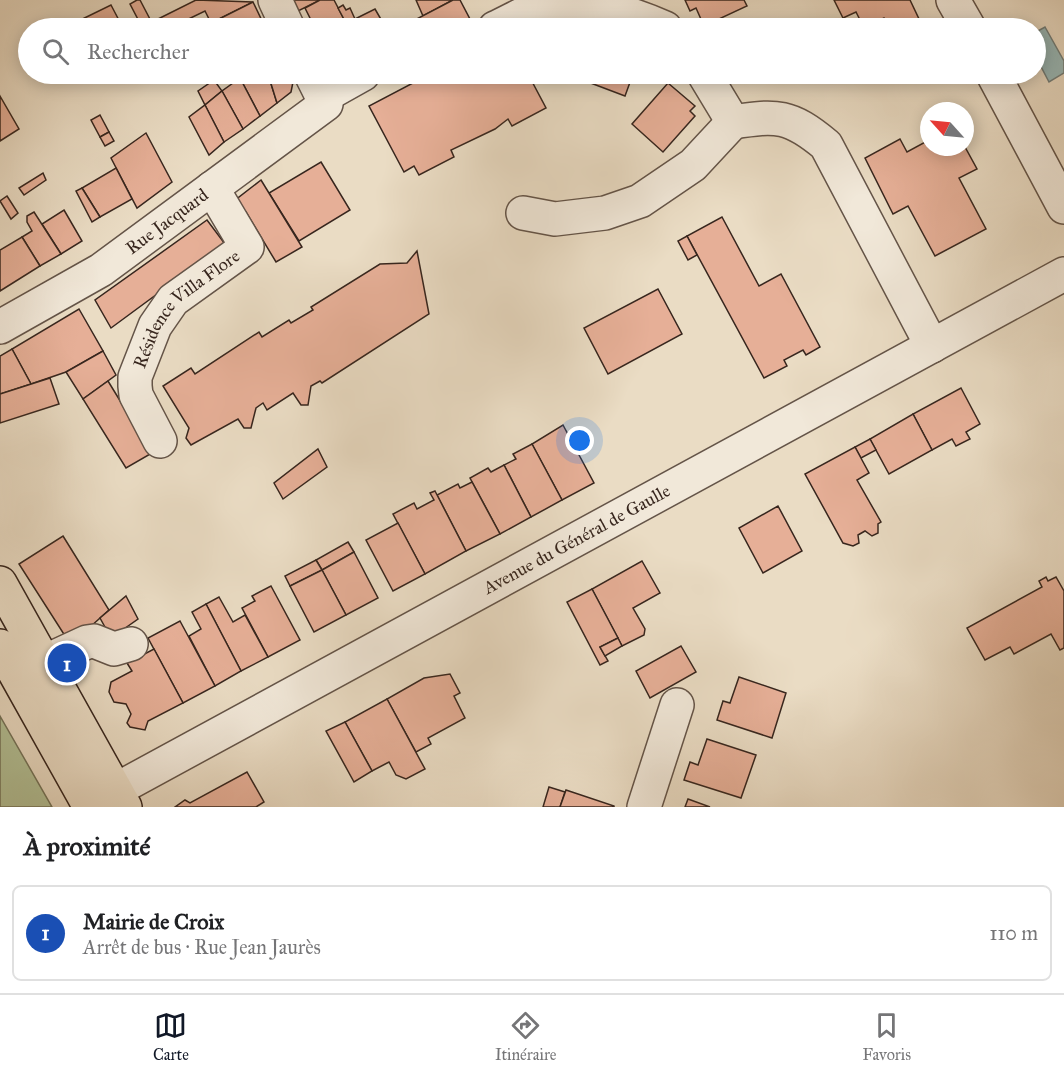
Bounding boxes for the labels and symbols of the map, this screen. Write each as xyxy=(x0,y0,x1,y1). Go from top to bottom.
north arrow xyxy=(920,102,974,156)
street label: Rue Jacquard xyxy=(121,184,213,259)
street label: Résidence Villa Flore xyxy=(129,245,244,371)
your location xyxy=(565,426,594,455)
street label: Avenue du Général de Gaulle xyxy=(478,479,674,599)
pin: 1 xyxy=(48,640,86,686)

